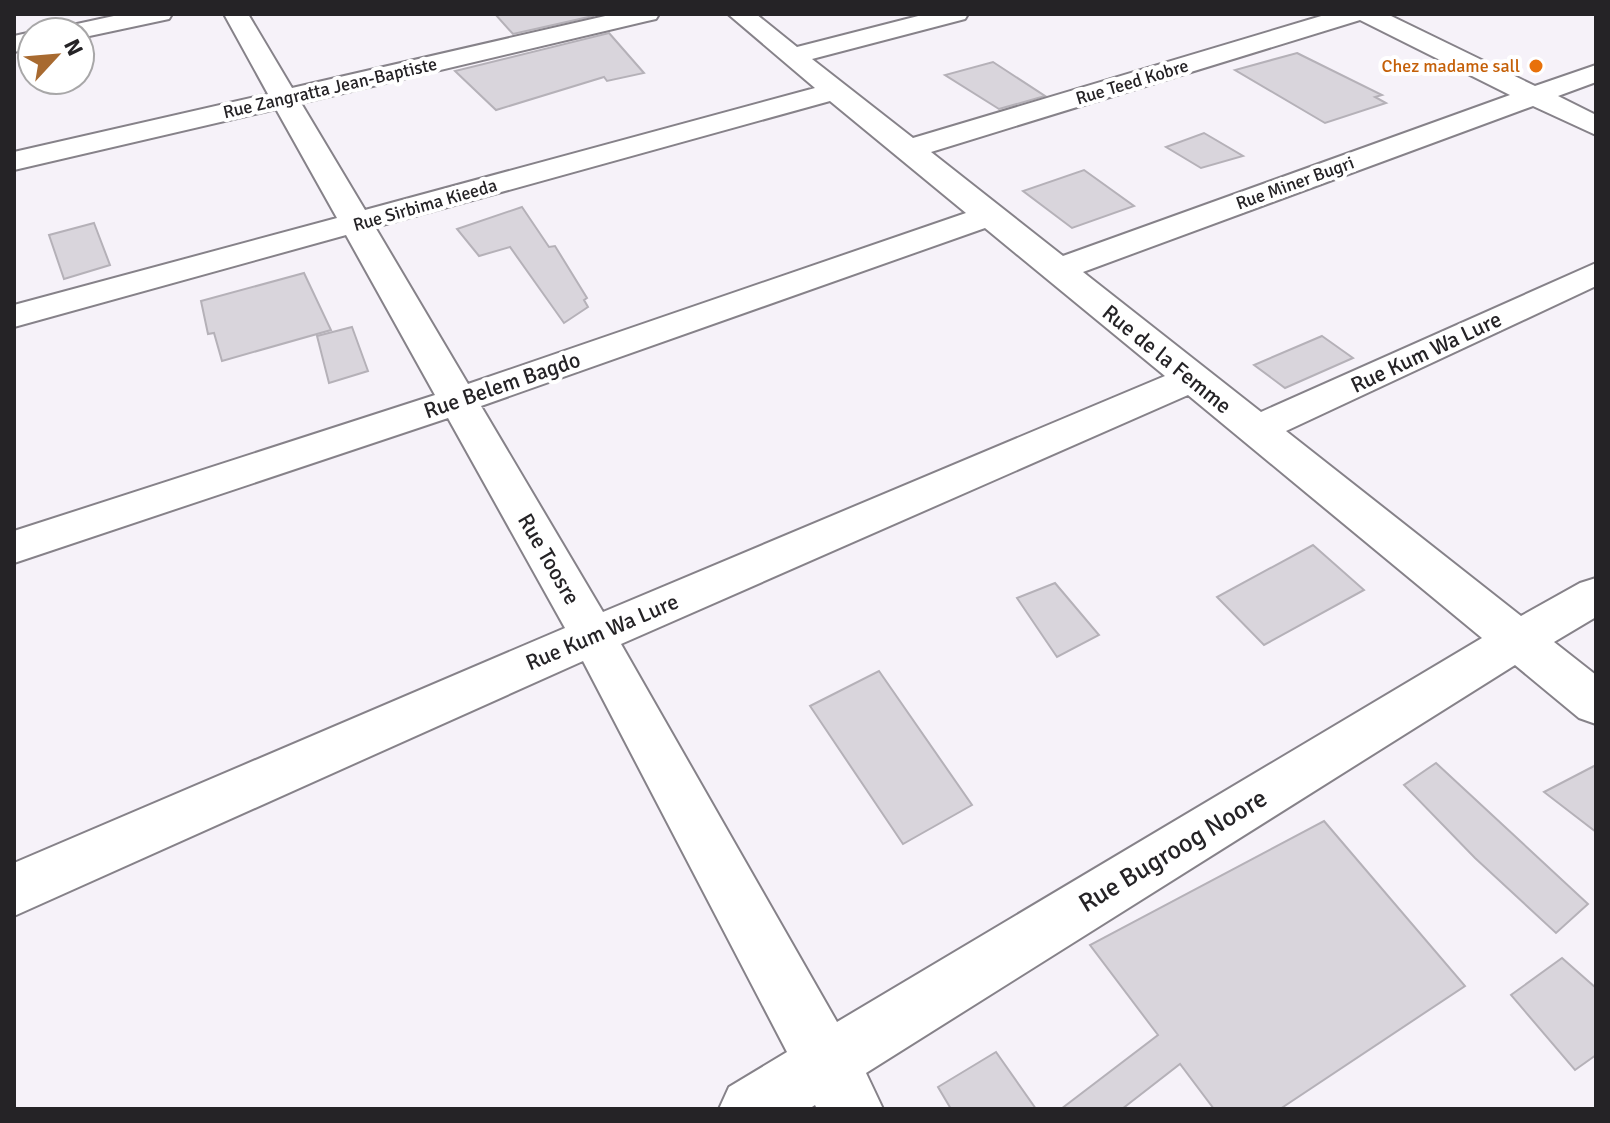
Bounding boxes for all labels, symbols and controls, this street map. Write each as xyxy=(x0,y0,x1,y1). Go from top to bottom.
north arrow xyxy=(16,16,96,96)
text: N xyxy=(58,35,89,60)
street label: Rue Zangratta Jean-Baptiste xyxy=(221,53,439,123)
street label: Rue Teed Kobre xyxy=(1073,54,1191,110)
place label: Chez madame sall xyxy=(1382,55,1520,77)
marker: Chez madame sall xyxy=(1527,57,1545,75)
street label: Rue Miner Bugri xyxy=(1233,151,1357,215)
street label: Rue Sirbima Kieeda xyxy=(350,174,500,236)
street label: Rue de la Femme xyxy=(1097,299,1237,419)
street label: Rue Kum Wa Lure xyxy=(1346,305,1506,399)
street label: Rue Belem Bagdo xyxy=(420,346,584,424)
street label: Rue Toosre xyxy=(512,509,586,609)
street label: Rue Kum Wa Lure xyxy=(522,588,682,676)
street label: Rue Bugroog Noore xyxy=(1073,782,1273,920)

